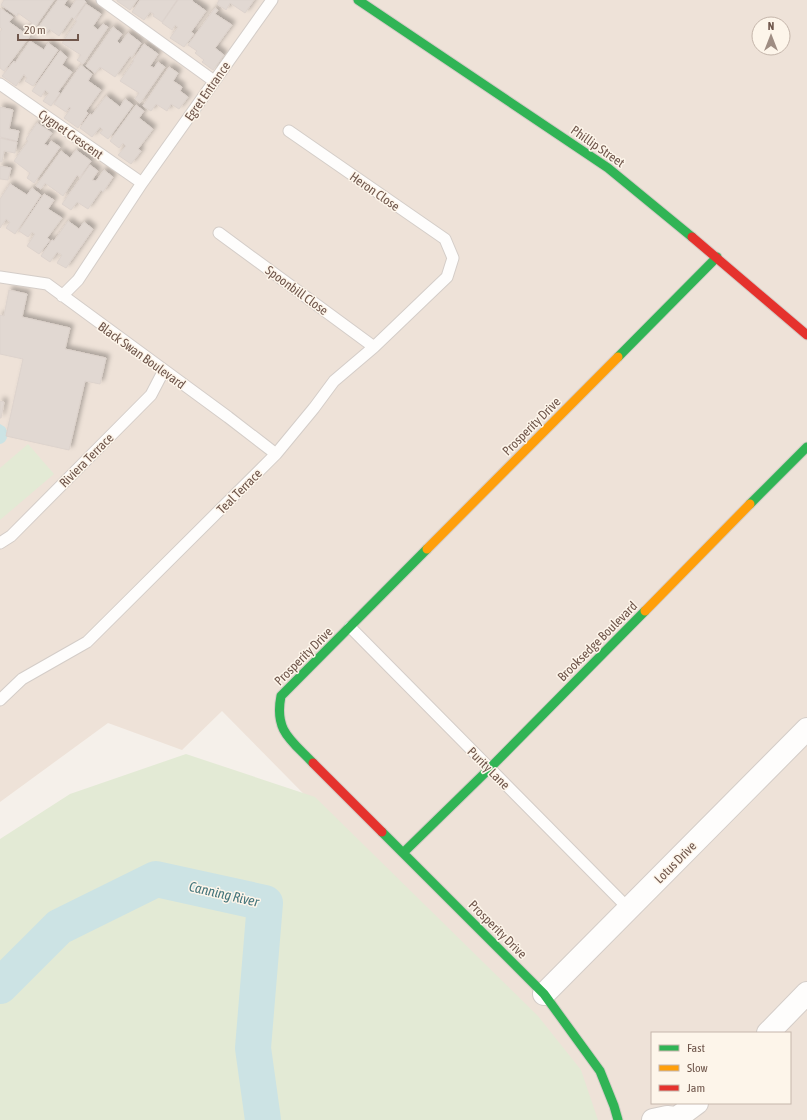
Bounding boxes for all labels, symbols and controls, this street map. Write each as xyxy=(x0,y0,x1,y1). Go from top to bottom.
scale bar xyxy=(18,16,78,42)
north arrow xyxy=(751,16,791,56)
text: N xyxy=(768,20,774,32)
text: 20 m xyxy=(24,23,46,37)
street label: Egret Entrance xyxy=(182,59,233,124)
street label: Cygnet Crescent xyxy=(36,107,106,162)
street label: Phillip Street xyxy=(568,122,628,170)
street label: Heron Close xyxy=(347,169,403,214)
street label: Spoonbill Close xyxy=(262,263,331,318)
street label: Black Swan Boulevard xyxy=(95,319,188,392)
street label: Prosperity Drive xyxy=(499,394,564,458)
street label: Riviera Terrace xyxy=(56,430,117,490)
street label: Teal Terrace xyxy=(214,466,265,517)
street label: Brooksedge Boulevard xyxy=(554,598,640,684)
street label: Prosperity Drive xyxy=(271,624,336,688)
street label: Purity Lane xyxy=(464,744,513,793)
street label: Lotus Drive xyxy=(651,838,699,886)
water label: Canning River xyxy=(187,878,261,910)
street label: Prosperity Drive xyxy=(466,897,530,962)
legend xyxy=(651,1032,791,1104)
text: Fast xyxy=(687,1041,705,1055)
text: Slow xyxy=(687,1061,708,1075)
text: Jam xyxy=(687,1081,705,1095)

